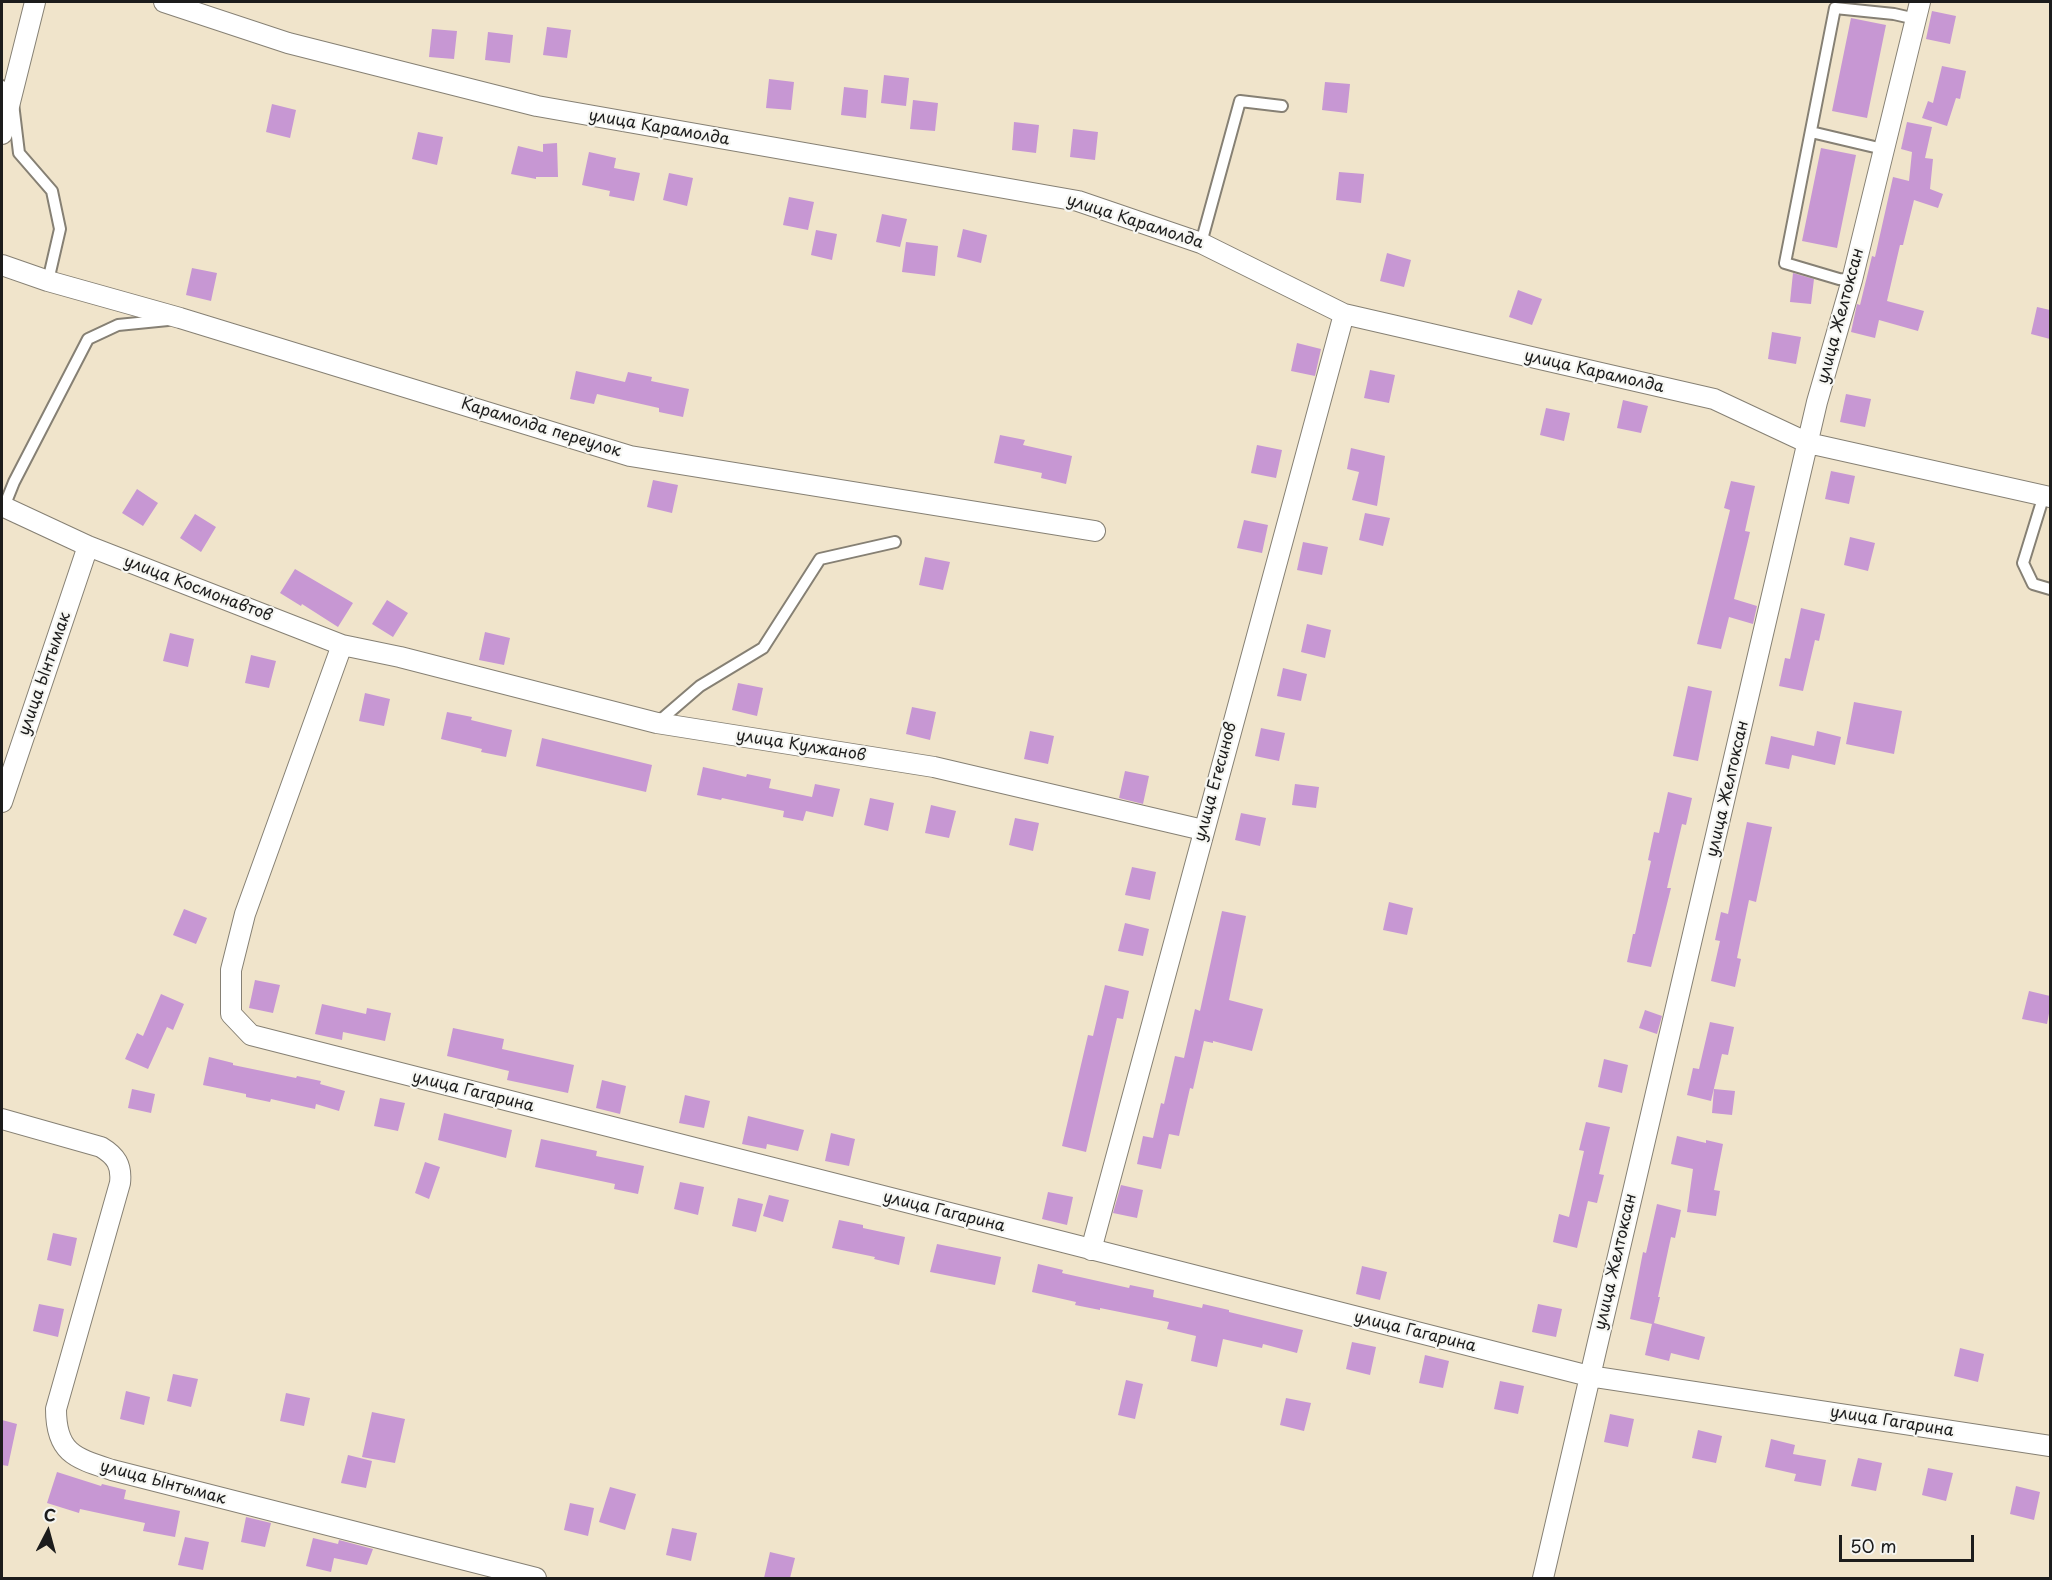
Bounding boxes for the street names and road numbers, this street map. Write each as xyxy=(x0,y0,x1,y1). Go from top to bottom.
street label: улица Карамолда xyxy=(587,106,731,150)
street label: улица Карамолда xyxy=(1064,191,1206,253)
street label: улица Желтоксан xyxy=(1814,246,1868,386)
street label: улица Карамолда xyxy=(1522,347,1666,397)
street label: Карамолда переулок xyxy=(459,394,623,462)
street label: улица Космонавтов xyxy=(121,552,275,626)
street label: улица Ынтымак xyxy=(15,610,75,738)
street label: улица Желтоксан xyxy=(1703,719,1753,859)
street label: улица Егесинов xyxy=(1191,720,1241,844)
street label: улица Кулжанов xyxy=(735,726,867,766)
street label: улица Гагарина xyxy=(410,1068,536,1116)
street label: улица Гагарина xyxy=(881,1188,1007,1236)
street label: улица Желтоксан xyxy=(1591,1192,1641,1332)
street label: улица Гагарина xyxy=(1352,1308,1478,1356)
street label: улица Гагарина xyxy=(1829,1403,1955,1441)
street label: улица Ынтымак xyxy=(98,1457,228,1509)

